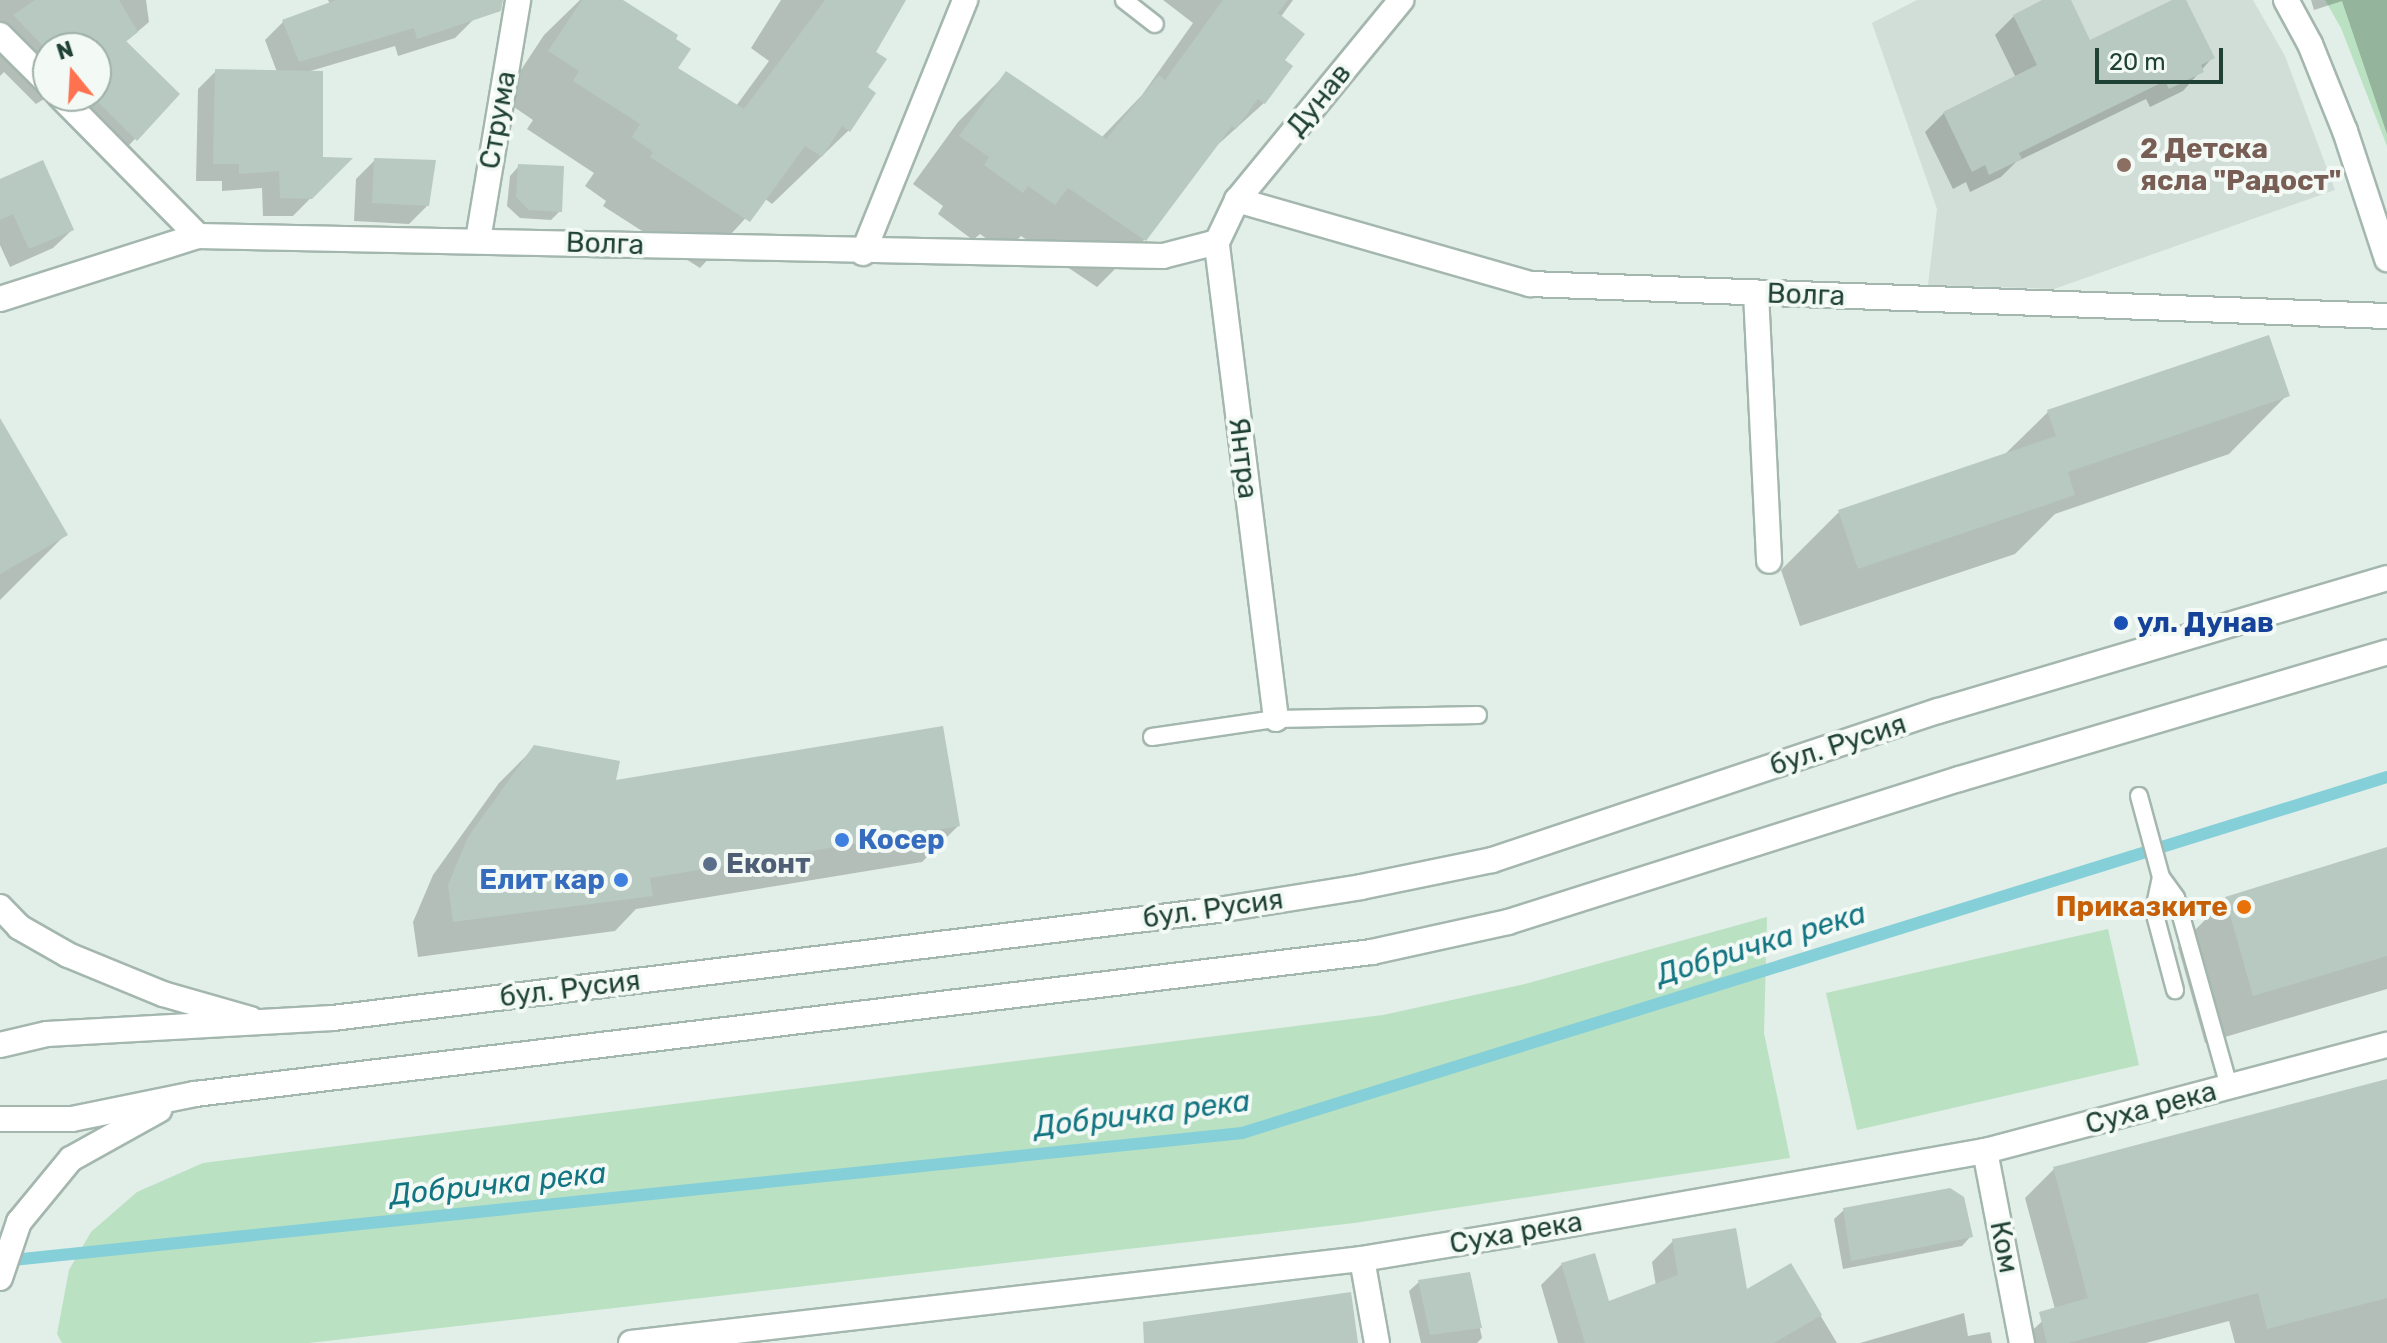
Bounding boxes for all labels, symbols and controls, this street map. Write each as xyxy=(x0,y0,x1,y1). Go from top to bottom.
north arrow xyxy=(32,32,112,112)
scale bar xyxy=(2099,32,2227,82)
text: N xyxy=(53,35,77,66)
text: 20 m xyxy=(2109,48,2166,76)
street label: Дунав xyxy=(1280,57,1358,143)
street label: Струма xyxy=(473,68,523,172)
place label: 2 Детска ясла "Радост" xyxy=(2140,132,2342,198)
marker: 2 Детска ясла "Радост" xyxy=(2115,156,2133,174)
street label: Волга xyxy=(565,226,645,262)
street label: Волга xyxy=(1766,277,1846,313)
street label: Янтра xyxy=(1221,415,1265,501)
place label: ул. Дунав xyxy=(2137,606,2274,640)
marker: ул. Дунав xyxy=(2112,614,2130,632)
street label: бул. Русия xyxy=(1766,707,1910,783)
place label: Косер xyxy=(858,823,945,857)
marker: Косер xyxy=(833,831,851,849)
place label: Еконт xyxy=(726,847,811,881)
marker: Еконт xyxy=(701,855,719,873)
place label: Елит кар xyxy=(479,863,605,897)
marker: Елит кар xyxy=(612,871,630,889)
street label: бул. Русия xyxy=(1141,883,1285,935)
place label: Приказките xyxy=(2056,890,2228,924)
water label: Добричка река xyxy=(1652,895,1870,993)
marker: Приказките xyxy=(2235,898,2253,916)
street label: бул. Русия xyxy=(498,964,642,1014)
street label: Суха река xyxy=(2082,1074,2220,1142)
water label: Добричка река xyxy=(1032,1083,1252,1145)
water label: Добричка река xyxy=(388,1155,608,1213)
street label: Суха река xyxy=(1447,1205,1585,1261)
street label: Ком xyxy=(1983,1218,2025,1276)

